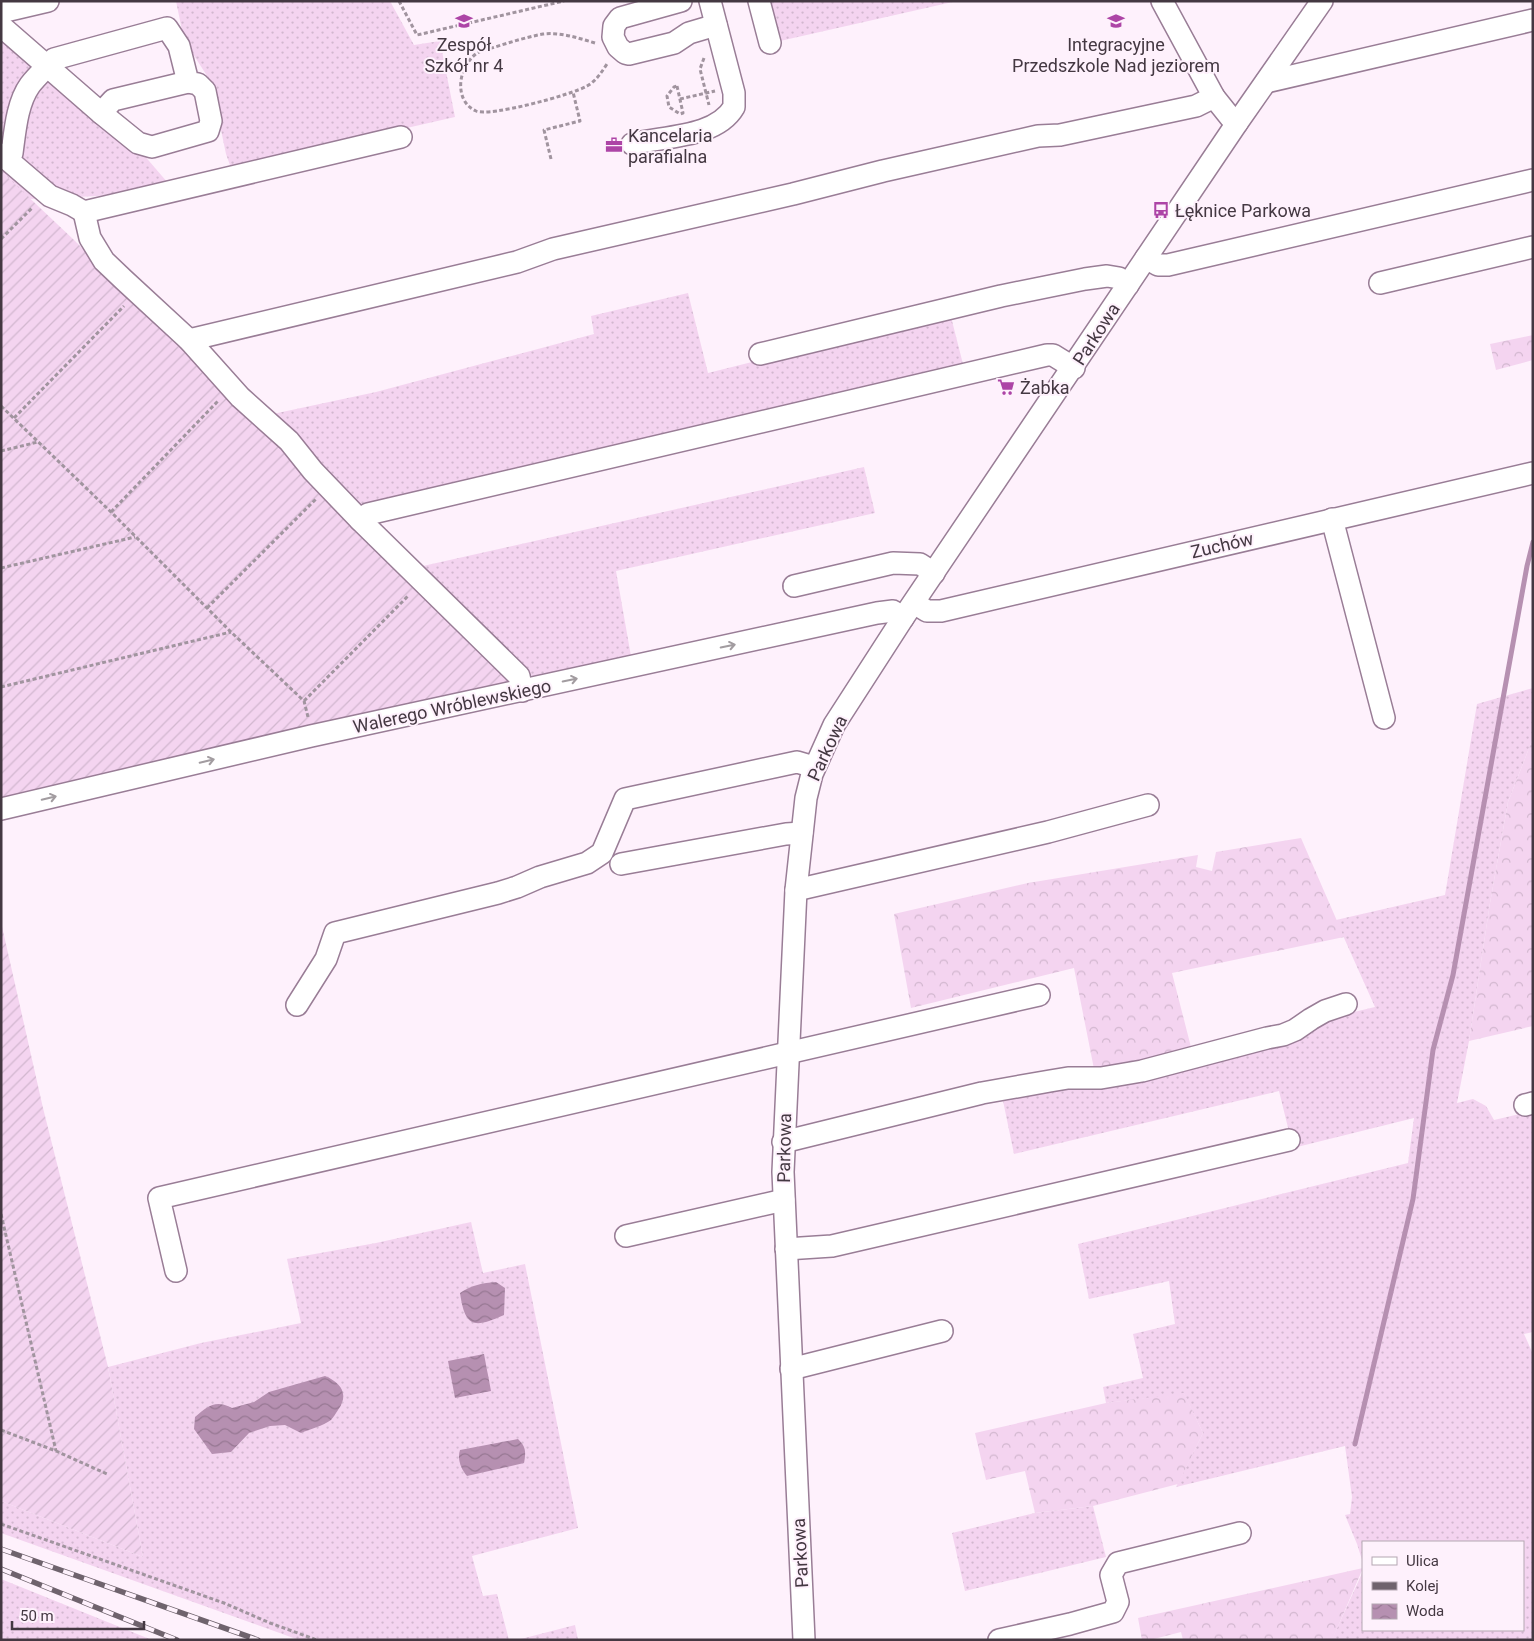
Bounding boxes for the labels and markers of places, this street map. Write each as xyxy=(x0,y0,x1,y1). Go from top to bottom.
school or university icon: Zespół Szkół nr 4 xyxy=(454,11,474,31)
school or university icon: Integracyjne Przedszkole Nad jeziorem xyxy=(1106,11,1126,31)
place label: Zespół Szkół nr 4 xyxy=(425,34,503,76)
place label: Integracyjne Przedszkole Nad jeziorem xyxy=(1012,34,1220,76)
place label: Kancelaria parafialna xyxy=(628,125,712,167)
office icon: Kancelaria parafialna xyxy=(604,135,624,155)
bus stop icon: Łęknice Parkowa xyxy=(1151,200,1171,220)
place label: Łęknice Parkowa xyxy=(1175,200,1311,221)
supermarket icon: Żabka xyxy=(996,377,1016,397)
place label: Żabka xyxy=(1020,377,1070,398)

